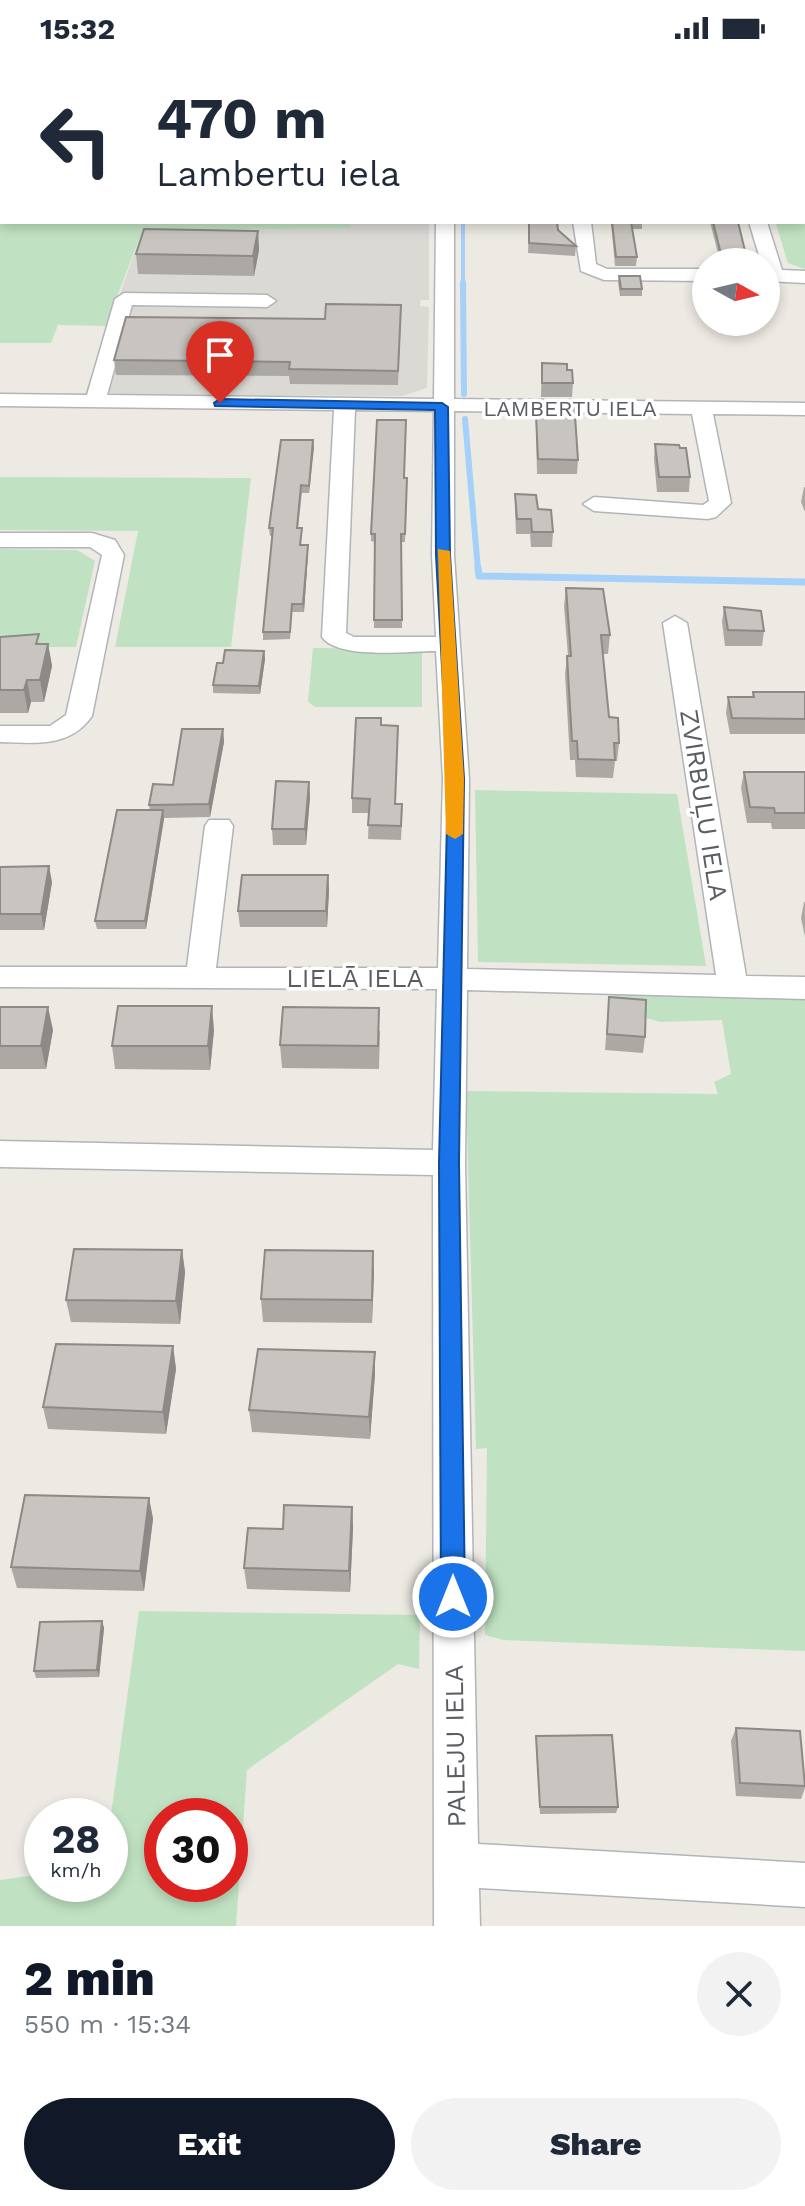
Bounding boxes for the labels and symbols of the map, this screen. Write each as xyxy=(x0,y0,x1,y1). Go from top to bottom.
north arrow xyxy=(692,248,780,336)
pin xyxy=(186,321,254,403)
street label: LAMBERTU IELA xyxy=(483,396,657,421)
street label: ZVIRBUĻU IELA xyxy=(674,707,734,903)
street label: LIELĀ IELA xyxy=(286,963,424,993)
position arrow xyxy=(411,1555,495,1639)
street label: PALEJU IELA xyxy=(439,1664,471,1828)
speed limit sign: 30 xyxy=(144,1798,248,1902)

